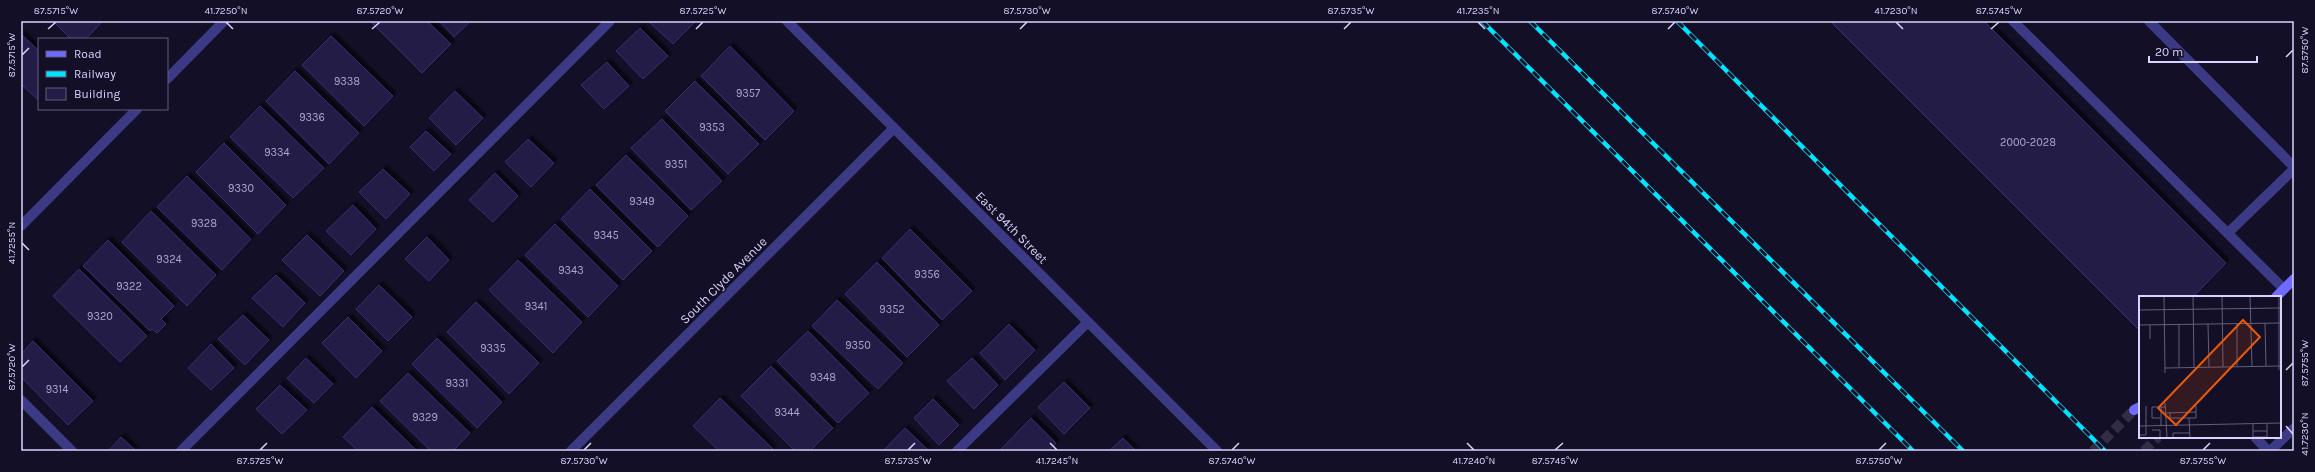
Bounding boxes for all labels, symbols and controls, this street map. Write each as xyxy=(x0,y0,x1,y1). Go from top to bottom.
text: 87.5715°W xyxy=(34,5,78,17)
text: 41.7250°N xyxy=(205,5,248,17)
text: 87.5720°W xyxy=(356,5,404,17)
text: 87.5725°W xyxy=(680,5,726,17)
text: 87.5730°W xyxy=(1003,5,1051,17)
text: 87.5735°W xyxy=(1328,5,1374,17)
text: 41.7235°N xyxy=(1457,5,1499,17)
text: 87.5740°W xyxy=(1652,5,1698,17)
text: 41.7230°N xyxy=(1874,5,1918,17)
text: 87.5745°W xyxy=(1976,5,2022,17)
text: 87.5750°W xyxy=(2299,27,2311,73)
text: 87.5715°W xyxy=(6,33,18,77)
legend xyxy=(38,38,168,110)
scale bar xyxy=(2149,38,2257,64)
text: 20 m xyxy=(2155,45,2183,59)
text: Road xyxy=(74,47,102,61)
text: Railway xyxy=(74,67,116,81)
house number: 9338 xyxy=(334,75,360,88)
text: Building xyxy=(74,87,121,101)
house number: 9357 xyxy=(736,87,760,100)
house number: 9336 xyxy=(299,111,325,124)
house number: 9353 xyxy=(699,121,725,134)
house number: 2000-2028 xyxy=(2000,136,2056,149)
house number: 9334 xyxy=(264,146,290,159)
house number: 9351 xyxy=(665,158,687,171)
house number: 9330 xyxy=(228,182,254,195)
street label: East 94th Street xyxy=(973,188,1051,267)
house number: 9349 xyxy=(629,195,655,208)
house number: 9328 xyxy=(191,217,217,230)
text: 41.7255°N xyxy=(6,222,18,264)
house number: 9345 xyxy=(593,229,619,242)
street label: South Clyde Avenue xyxy=(677,234,770,327)
house number: 9324 xyxy=(156,253,182,266)
house number: 9343 xyxy=(558,264,584,277)
house number: 9356 xyxy=(914,268,940,281)
house number: 9322 xyxy=(116,280,142,293)
inset map xyxy=(2139,296,2281,438)
house number: 9341 xyxy=(525,300,547,313)
house number: 9352 xyxy=(879,303,905,316)
house number: 9320 xyxy=(87,310,113,323)
house number: 9350 xyxy=(845,339,871,352)
text: 87.5755°W xyxy=(2299,340,2311,386)
house number: 9335 xyxy=(480,342,506,355)
text: 87.5720°W xyxy=(6,343,18,391)
house number: 9348 xyxy=(810,371,836,384)
house number: 9331 xyxy=(445,377,469,390)
house number: 9314 xyxy=(46,383,68,396)
house number: 9344 xyxy=(774,406,800,419)
house number: 9329 xyxy=(412,411,438,424)
text: 41.7230°N xyxy=(2299,412,2311,456)
text: 87.5725°W xyxy=(237,455,283,467)
text: 87.5730°W xyxy=(560,455,608,467)
text: 87.5735°W xyxy=(885,455,931,467)
text: 41.7245°N xyxy=(1036,455,1078,467)
text: 87.5740°W xyxy=(1209,455,1255,467)
text: 41.7240°N xyxy=(1453,455,1495,467)
text: 87.5745°W xyxy=(1532,455,1578,467)
text: 87.5750°W xyxy=(1856,455,1902,467)
text: 87.5755°W xyxy=(2180,455,2226,467)

